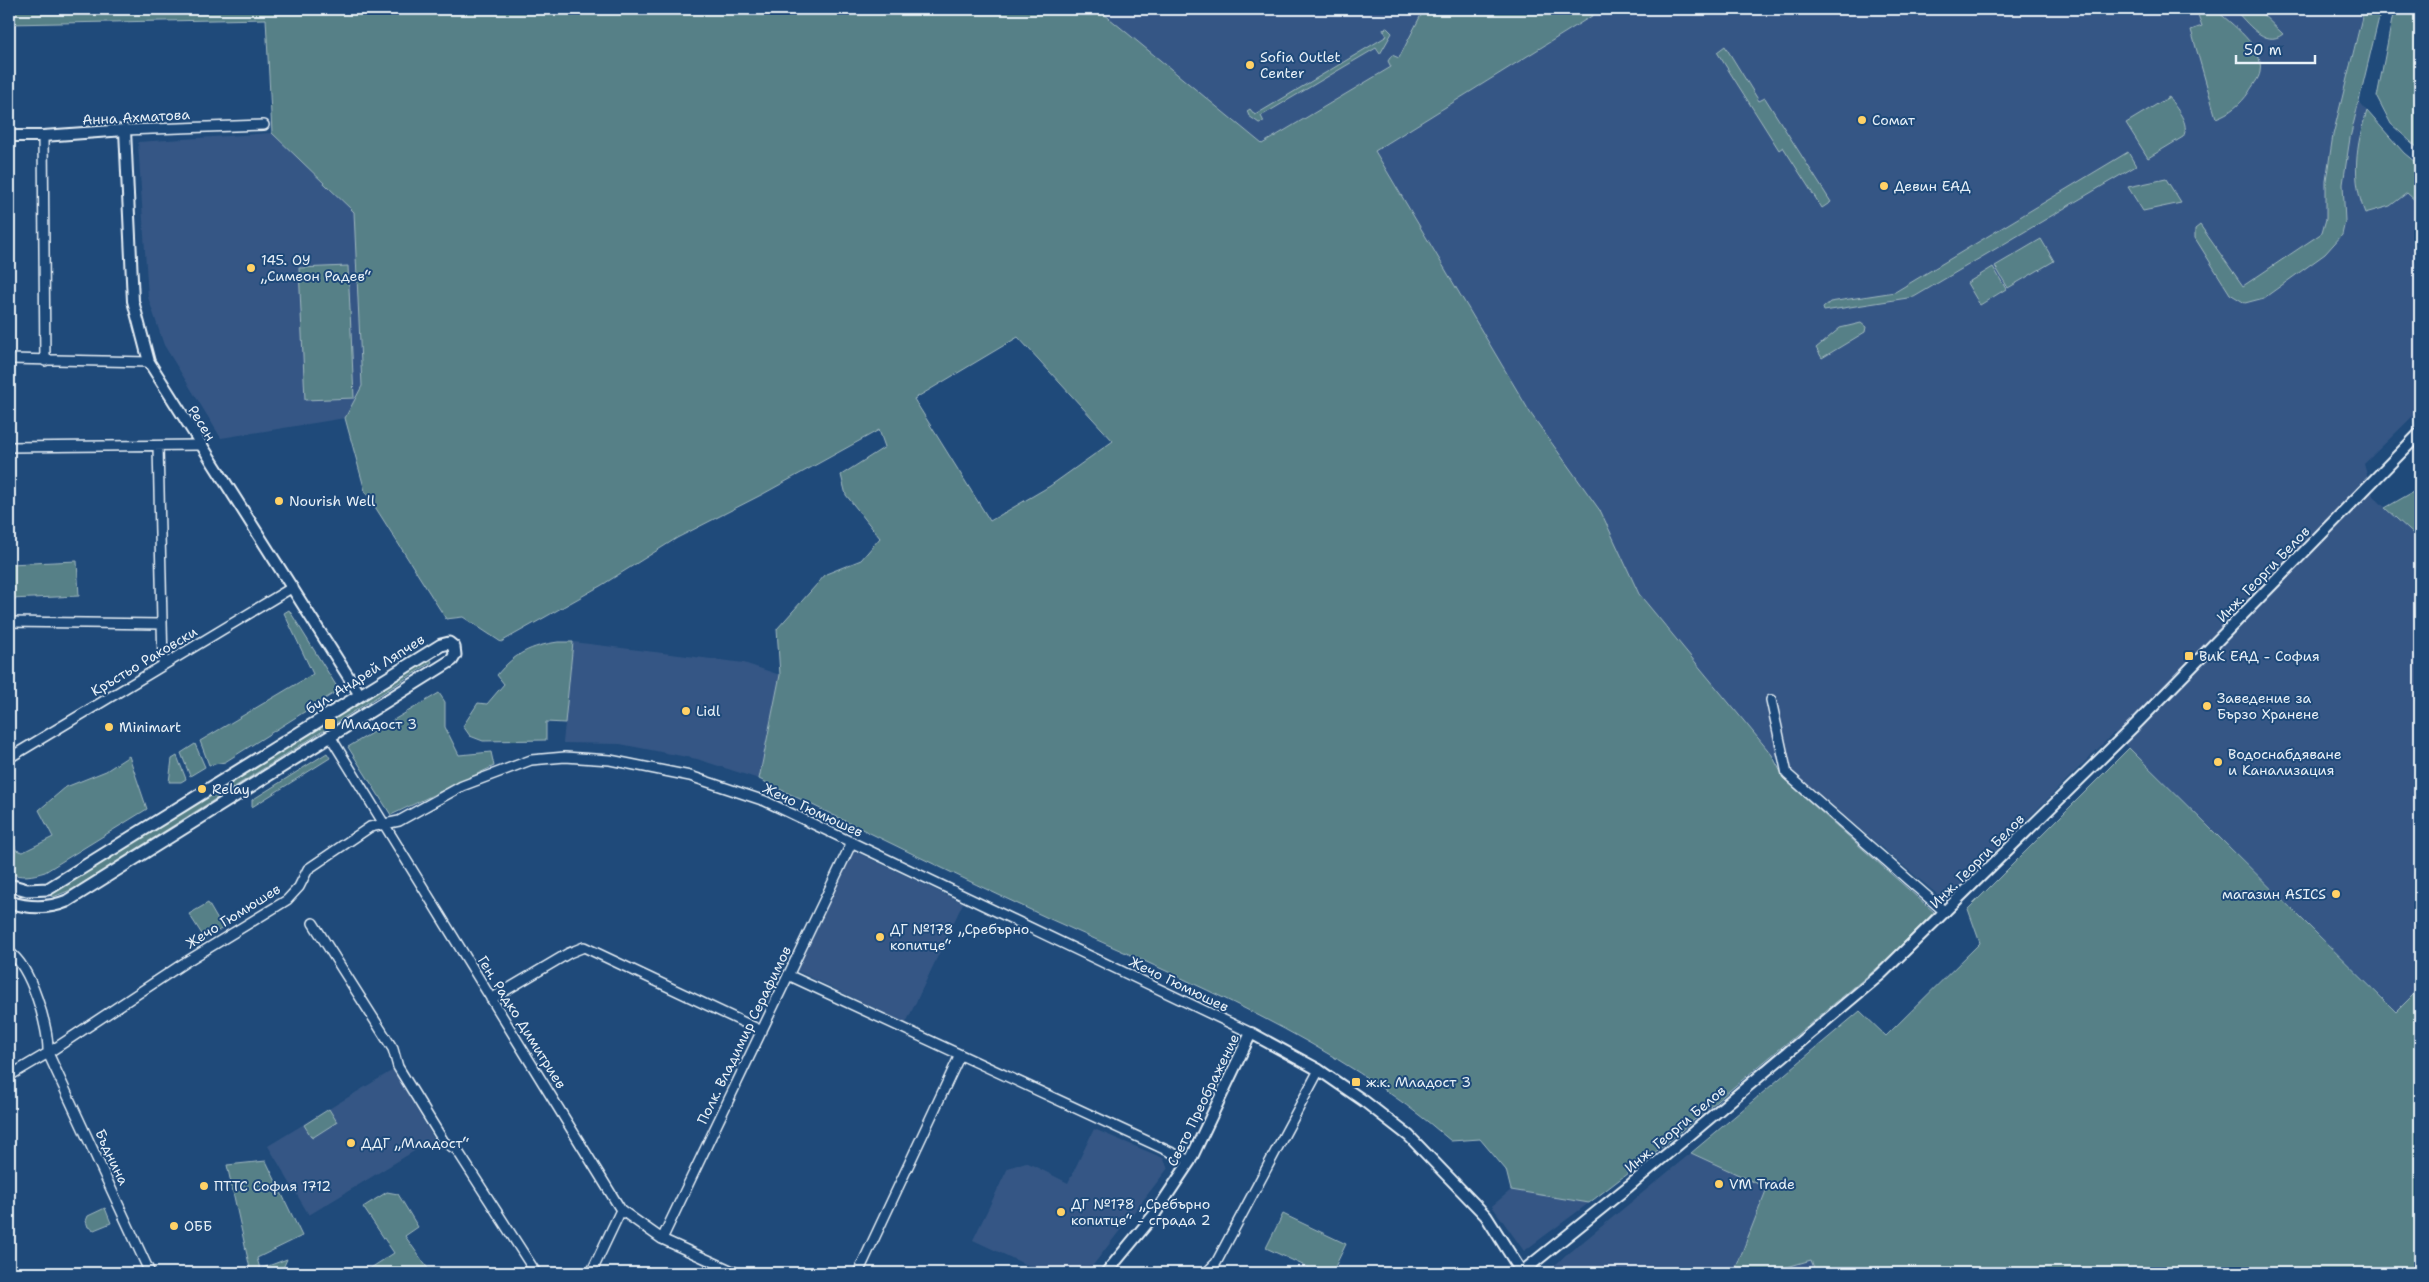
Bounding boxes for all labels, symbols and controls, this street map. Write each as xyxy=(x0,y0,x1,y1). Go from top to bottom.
scale bar xyxy=(2236,32,2315,64)
text: 50 m xyxy=(2244,40,2282,60)
place label: Sofia Outlet Center xyxy=(1260,48,1341,82)
marker: Sofia Outlet Center xyxy=(1244,59,1256,71)
street label: Анна Ахматова xyxy=(82,105,191,129)
place label: Сомат xyxy=(1872,111,1916,129)
marker: Сомат xyxy=(1856,114,1868,126)
place label: Девин ЕАД xyxy=(1894,177,1971,195)
marker: Девин ЕАД xyxy=(1878,180,1890,192)
place label: 145. ОУ „Симеон Радев“ xyxy=(260,251,371,285)
marker: 145. ОУ „Симеон Радев“ xyxy=(245,262,257,274)
street label: Ресен xyxy=(184,402,220,444)
place label: Nourish Well xyxy=(289,492,376,510)
marker: Nourish Well xyxy=(273,495,285,507)
street label: Инж. Георги Белов xyxy=(2213,522,2313,626)
street label: Кръстьо Раковски xyxy=(88,622,200,700)
street label: бул. Андрей Ляпчев xyxy=(302,630,428,718)
place label: ВиК ЕАД - София xyxy=(2199,647,2320,665)
marker: ВиК ЕАД - София xyxy=(2183,650,2195,662)
place label: Заведение за Бързо Хранене xyxy=(2217,689,2319,723)
marker: Заведение за Бързо Хранене xyxy=(2201,700,2213,712)
place label: Lidl xyxy=(696,702,721,720)
marker: Lidl xyxy=(680,705,692,717)
place label: Младост 3 xyxy=(341,715,417,733)
marker: Младост 3 xyxy=(323,717,337,731)
place label: Minimart xyxy=(119,718,181,736)
marker: Minimart xyxy=(103,721,115,733)
place label: Водоснабдяване и Канализация xyxy=(2228,745,2342,779)
marker: Водоснабдяване и Канализация xyxy=(2212,756,2224,768)
street label: Жечо Гюмюшев xyxy=(760,779,866,841)
place label: Relay xyxy=(212,780,250,798)
marker: Relay xyxy=(196,783,208,795)
street label: Инж. Георги Белов xyxy=(1926,810,2028,912)
street label: Жечо Гюмюшев xyxy=(182,880,284,952)
place label: магазин ASICS xyxy=(2222,885,2326,903)
marker: магазин ASICS xyxy=(2330,888,2342,900)
place label: ДГ №178 „Сребърно копитце“ xyxy=(890,920,1029,954)
marker: ДГ №178 „Сребърно копитце“ xyxy=(874,931,886,943)
street label: Полк. Владимир Серафимов xyxy=(693,943,795,1127)
street label: Ген. Радко Димитриев xyxy=(474,952,570,1092)
street label: Жечо Гюмюшев xyxy=(1126,952,1232,1016)
street label: Свето Преображение xyxy=(1163,1031,1243,1169)
place label: ж.к. Младост 3 xyxy=(1366,1073,1471,1091)
marker: ж.к. Младост 3 xyxy=(1350,1076,1362,1088)
street label: Инж. Георги Белов xyxy=(1621,1081,1729,1177)
street label: Бъднина xyxy=(91,1126,133,1188)
place label: ДДГ „Младост“ xyxy=(361,1134,469,1152)
marker: ДДГ „Младост“ xyxy=(345,1137,357,1149)
place label: VM Trade xyxy=(1729,1175,1795,1193)
place label: ПТТС София 1712 xyxy=(214,1177,331,1195)
marker: VM Trade xyxy=(1713,1178,1725,1190)
marker: ПТТС София 1712 xyxy=(198,1180,210,1192)
place label: ДГ №178 „Сребърно копитце“ - сграда 2 xyxy=(1071,1195,1211,1229)
marker: ДГ №178 „Сребърно копитце“ - сграда 2 xyxy=(1055,1206,1067,1218)
place label: ОББ xyxy=(184,1217,212,1235)
marker: ОББ xyxy=(168,1220,180,1232)

